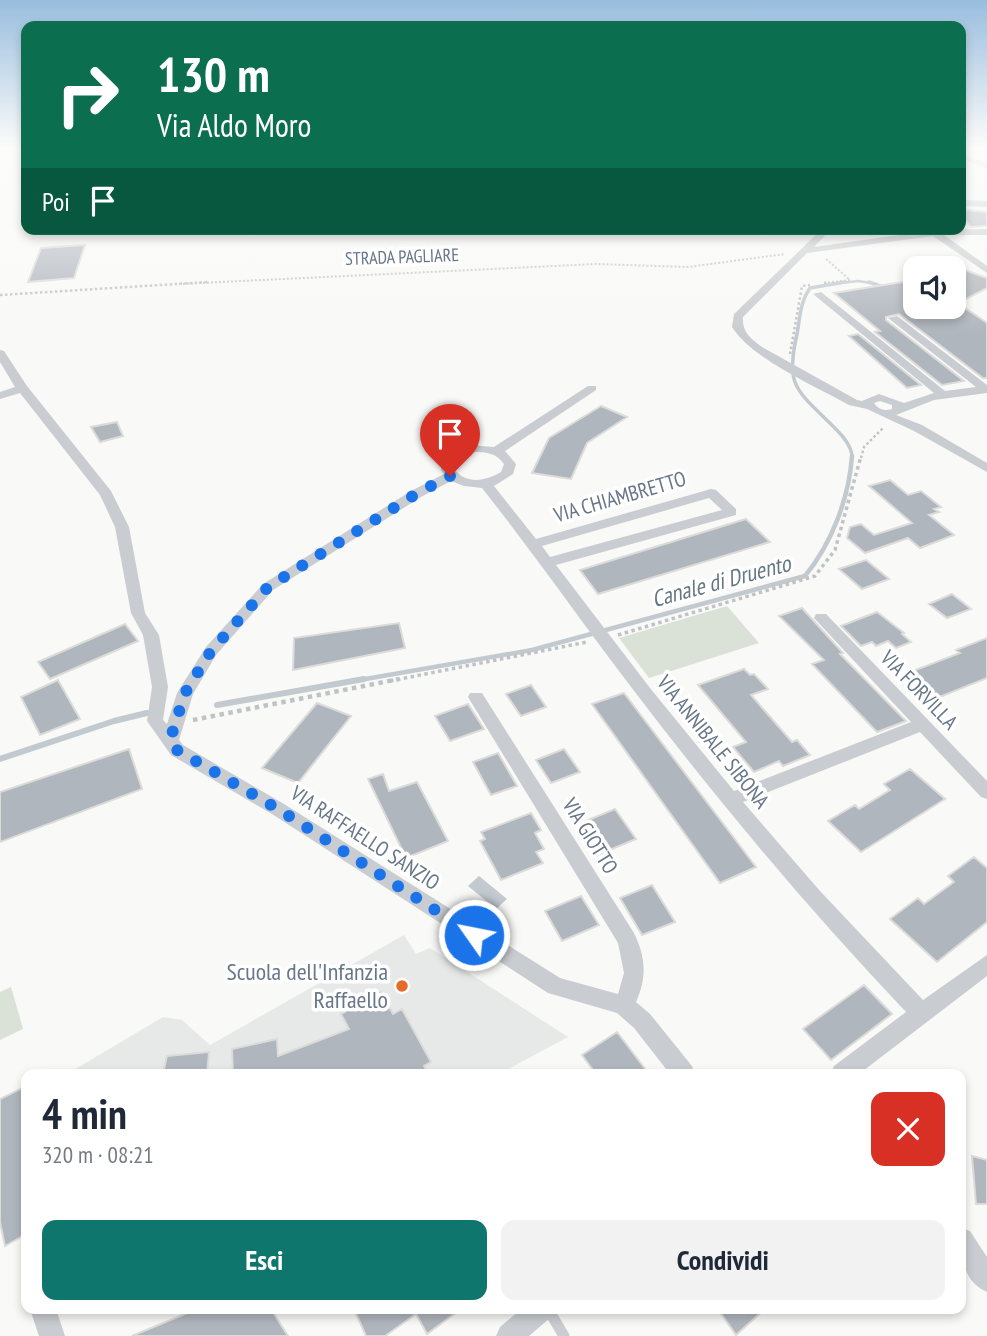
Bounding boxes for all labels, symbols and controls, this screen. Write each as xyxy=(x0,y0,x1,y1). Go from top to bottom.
text: 130 m xyxy=(157,42,270,106)
icon: right xyxy=(42,49,133,140)
text: Via Aldo Moro xyxy=(157,104,311,146)
icon: arrive xyxy=(84,182,122,220)
text: Poi xyxy=(42,185,70,218)
street label: STRADA PAGLIARE xyxy=(345,243,459,270)
map controls xyxy=(903,256,966,319)
button: sound xyxy=(903,256,966,319)
pin xyxy=(420,404,480,476)
icon: arrive xyxy=(431,415,469,453)
street label: VIA CHIAMBRETTO xyxy=(550,465,689,529)
water label: Canale di Druento xyxy=(648,548,795,613)
street label: VIA FORVILLA xyxy=(874,644,964,735)
street label: VIA ANNIBALE SIBONA xyxy=(651,669,775,814)
street label: VIA RAFFAELLO SANZIO xyxy=(285,779,445,896)
street label: VIA GIOTTO xyxy=(556,792,624,879)
position arrow xyxy=(437,898,511,972)
place label: Scuola dell'Infanzia Raffaello xyxy=(226,956,388,1015)
marker: Scuola dell'Infanzia Raffaello xyxy=(394,978,410,994)
text: 4 min xyxy=(42,1086,127,1141)
button: close xyxy=(871,1092,945,1166)
text: 320 m · 08:21 xyxy=(42,1140,154,1169)
button: Esci xyxy=(42,1220,487,1300)
button: Condividi xyxy=(501,1220,945,1300)

